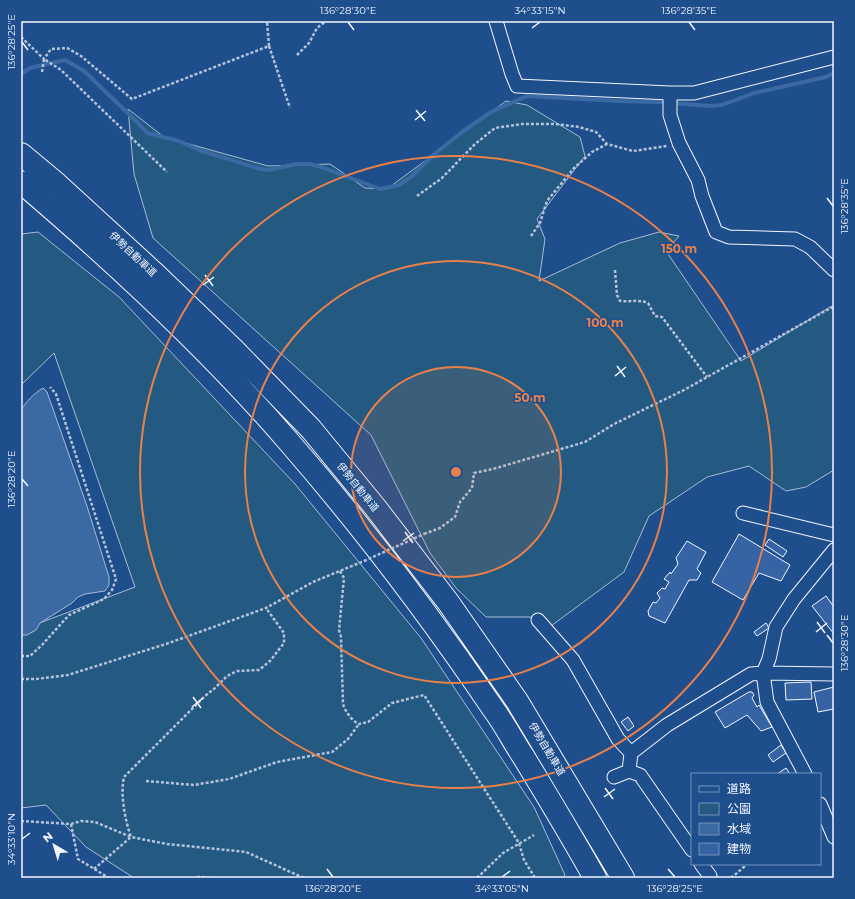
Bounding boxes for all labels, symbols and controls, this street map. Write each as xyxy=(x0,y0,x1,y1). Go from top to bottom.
text: 136°28'30"E xyxy=(320,4,377,17)
text: 34°33'15"N xyxy=(514,4,566,17)
text: 136°28'35"E xyxy=(661,4,717,17)
text: 136°28'25"E xyxy=(5,14,18,70)
text: 136°28'35"E xyxy=(838,178,851,234)
street label: 伊勢自動車道 xyxy=(107,229,159,279)
text: 150 m xyxy=(661,241,697,256)
text: 100 m xyxy=(587,315,623,330)
text: 50 m xyxy=(514,390,546,405)
text: 136°28'20"E xyxy=(5,450,18,507)
street label: 伊勢自動車道 xyxy=(334,460,382,514)
centre of rings xyxy=(449,465,463,479)
text: 136°28'30"E xyxy=(838,614,851,671)
street label: 伊勢自動車道 xyxy=(526,720,568,778)
legend xyxy=(691,773,821,865)
text: 道路 xyxy=(727,781,751,796)
text: 公園 xyxy=(727,801,751,816)
text: 34°33'10"N xyxy=(5,813,18,865)
text: 水域 xyxy=(727,821,751,836)
north arrow xyxy=(34,825,74,865)
text: N xyxy=(40,829,56,845)
text: 建物 xyxy=(727,841,751,856)
text: 136°28'20"E xyxy=(305,882,362,895)
text: 34°33'05"N xyxy=(475,882,529,895)
text: 136°28'25"E xyxy=(647,882,703,895)

